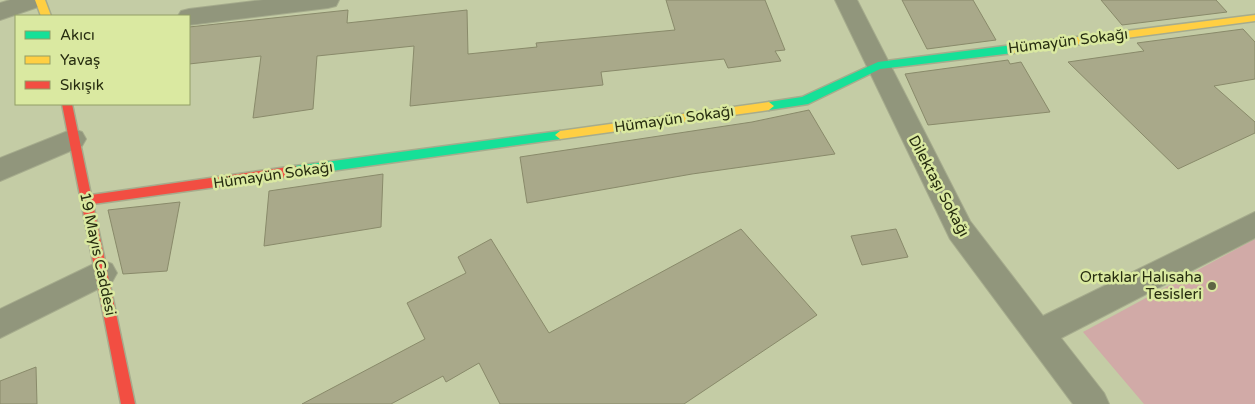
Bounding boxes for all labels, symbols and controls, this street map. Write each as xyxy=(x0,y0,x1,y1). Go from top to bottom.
legend xyxy=(15,15,190,105)
street label: Hümayün Sokağı xyxy=(1007,25,1129,57)
text: Akıcı xyxy=(60,26,95,44)
text: Yavaş xyxy=(60,51,100,69)
text: Sıkışık xyxy=(60,76,104,94)
street label: Hümayün Sokağı xyxy=(613,102,735,136)
street label: Dilektaşı Sokağı xyxy=(905,132,973,240)
street label: Hümayün Sokağı xyxy=(212,158,334,192)
street label: 19 Mayıs Caddesi xyxy=(76,191,120,317)
place label: Ortaklar Halısaha Tesisleri xyxy=(1080,268,1202,303)
marker: Ortaklar Halısaha Tesisleri xyxy=(1206,280,1218,292)

